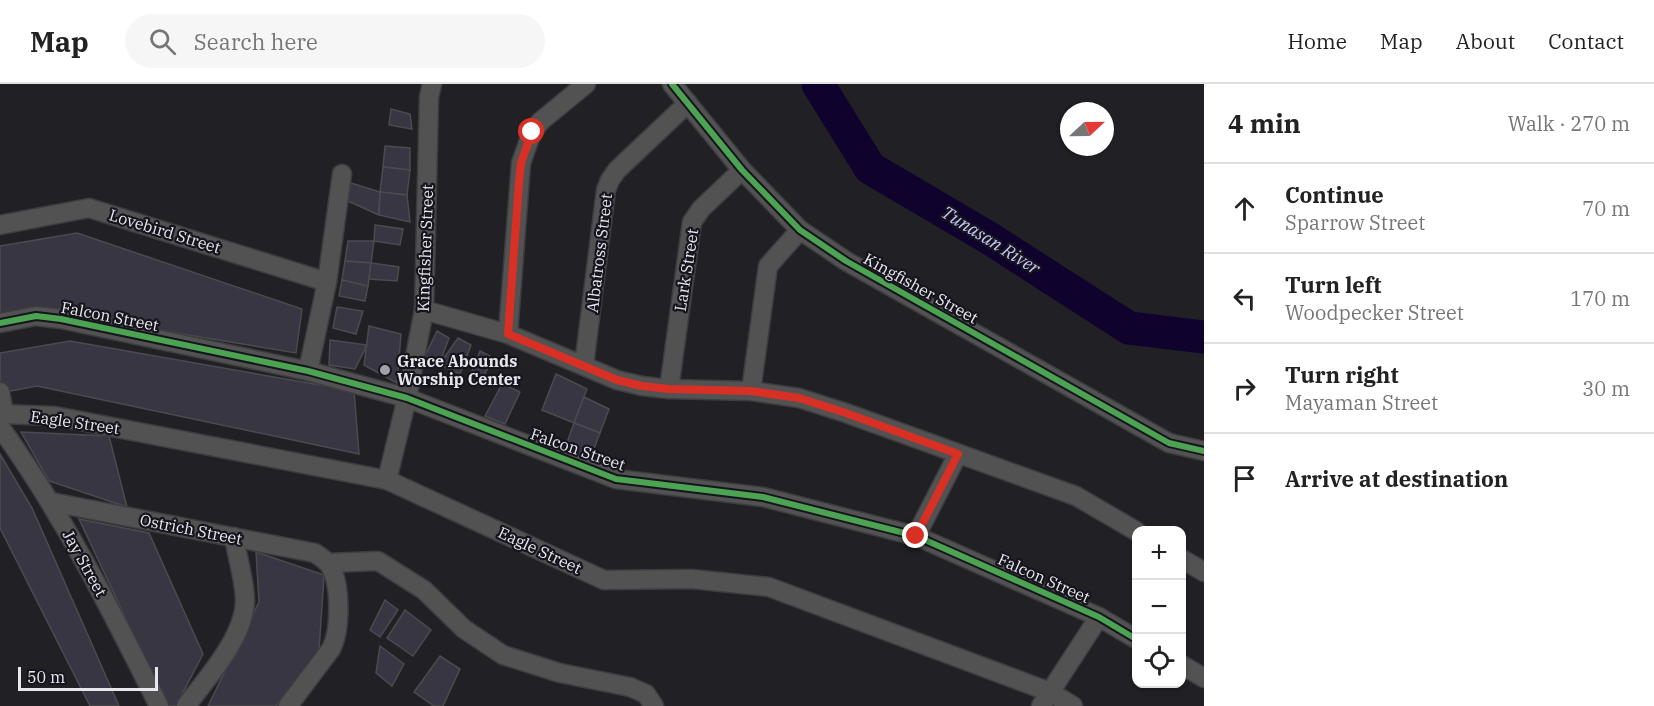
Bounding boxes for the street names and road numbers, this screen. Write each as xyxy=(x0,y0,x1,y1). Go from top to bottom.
street label: Kingfisher Street xyxy=(413,184,437,312)
street label: Albatross Street xyxy=(582,192,616,314)
street label: Lovebird Street xyxy=(107,205,223,258)
street label: Lark Street xyxy=(670,227,702,313)
street label: Kingfisher Street xyxy=(860,248,982,328)
street label: Falcon Street xyxy=(60,297,161,335)
street label: Eagle Street xyxy=(29,406,121,438)
street label: Falcon Street xyxy=(528,423,628,475)
street label: Ostrich Street xyxy=(138,509,244,549)
street label: Eagle Street xyxy=(495,522,585,578)
street label: Jay Street xyxy=(59,526,112,600)
street label: Falcon Street xyxy=(995,549,1094,607)

